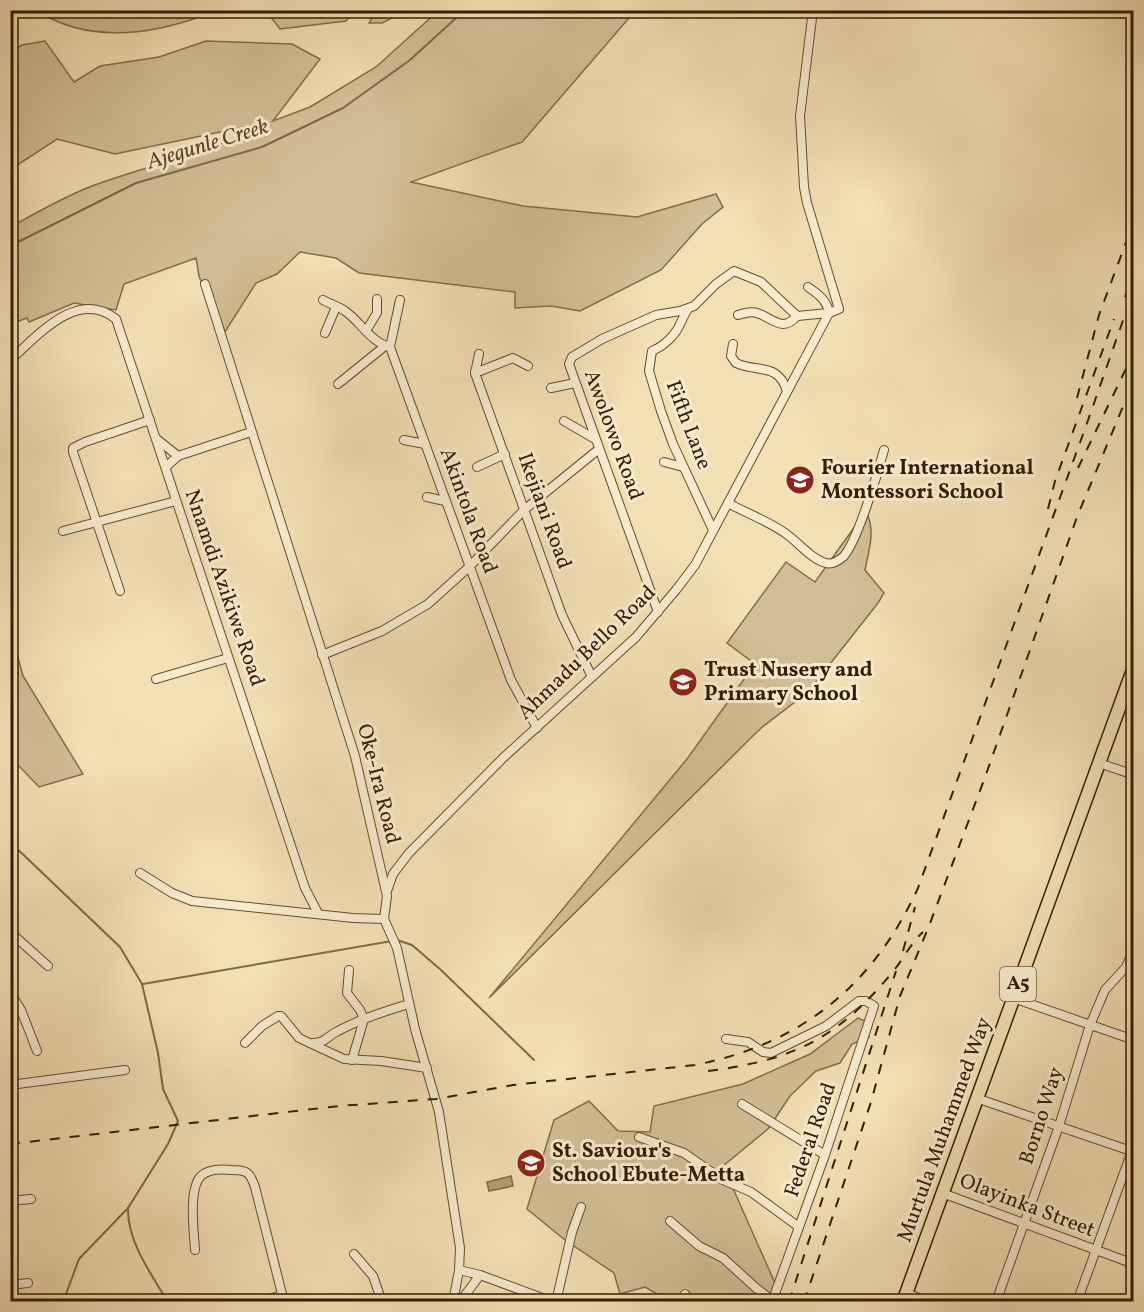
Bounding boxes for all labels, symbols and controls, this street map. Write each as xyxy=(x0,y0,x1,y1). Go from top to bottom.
water label: Ajegunle Creek xyxy=(142,112,273,179)
street label: Awolowo Road xyxy=(576,366,650,504)
street label: Fifth Lane xyxy=(658,376,718,474)
street label: Akintola Road xyxy=(432,444,504,578)
street label: Ikejiani Road xyxy=(510,449,578,573)
place label: Fourier International Montessori School xyxy=(821,454,1034,507)
school or university icon: Fourier International Montessori School xyxy=(784,464,816,496)
street label: Nnamdi Azikiwe Road xyxy=(177,486,271,690)
street label: Ahmadu Bello Road xyxy=(511,579,663,727)
place label: Trust Nusery and Primary School xyxy=(704,656,873,709)
school or university icon: Trust Nusery and Primary School xyxy=(667,666,699,698)
street label: Oke-Ira Road xyxy=(349,721,407,847)
road number: A5 xyxy=(1000,967,1036,1001)
street label: Murtula Muhammed Way xyxy=(891,1013,999,1246)
street label: Borno Way xyxy=(1013,1063,1072,1169)
street label: Federal Road xyxy=(778,1079,844,1201)
place label: St. Saviour's School Ebute-Metta xyxy=(552,1137,745,1190)
school or university icon: St. Saviour's School Ebute-Metta xyxy=(515,1147,547,1179)
street label: Olayinka Street xyxy=(955,1167,1099,1245)

